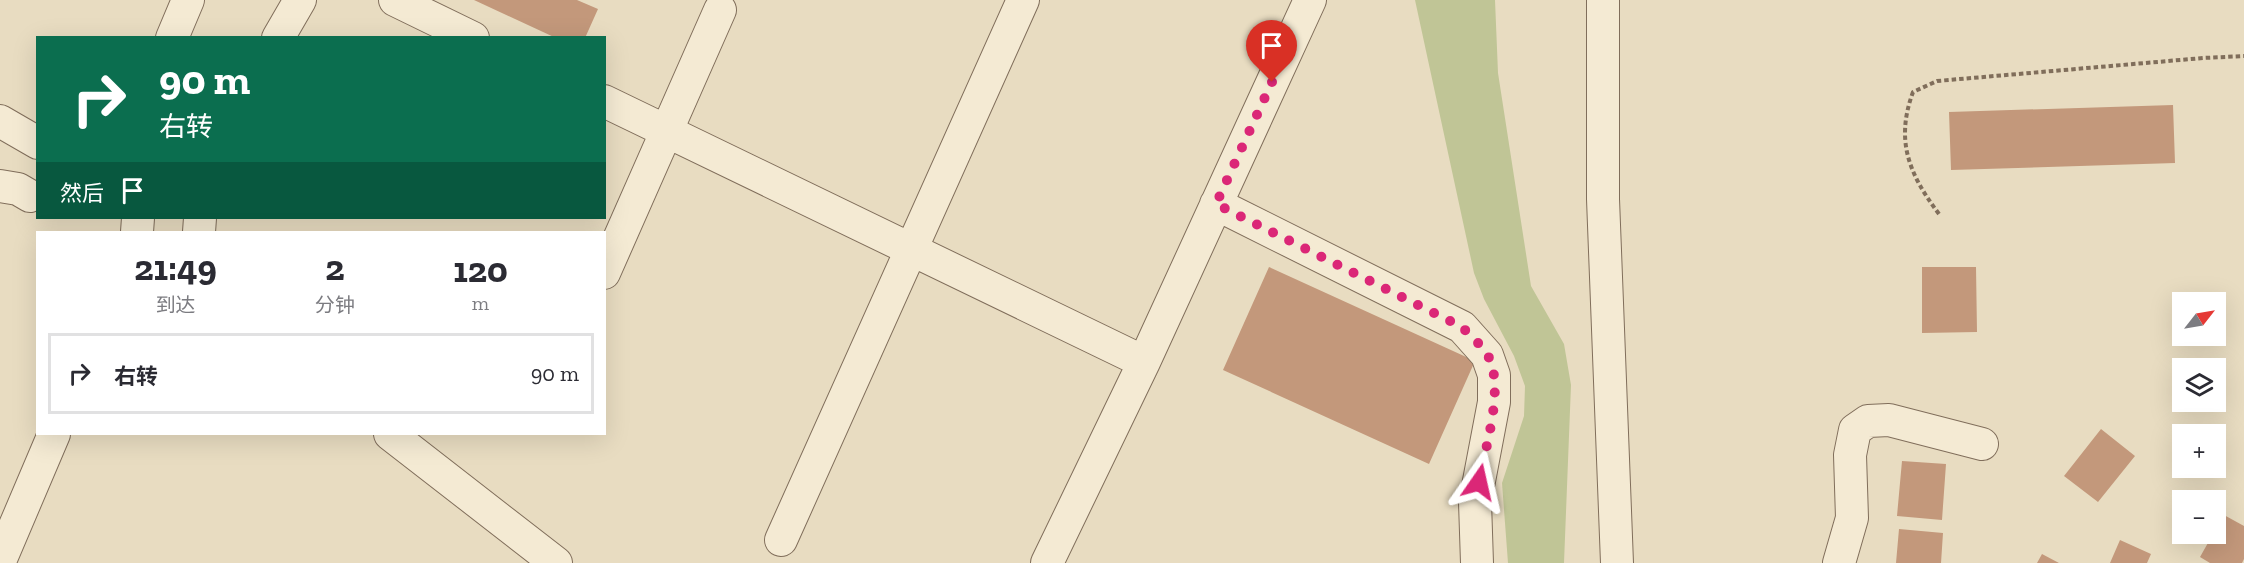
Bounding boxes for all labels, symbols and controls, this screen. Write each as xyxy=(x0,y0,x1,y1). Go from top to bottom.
pin xyxy=(1246,20,1297,82)
icon: arrive xyxy=(1255,29,1288,62)
text: 90 m xyxy=(159,54,250,105)
icon: right xyxy=(60,60,138,138)
text: 右转 xyxy=(159,111,213,143)
icon: arrive xyxy=(116,174,149,207)
text: 然后 xyxy=(60,180,104,207)
text: 21:49 xyxy=(134,246,217,289)
text: 2 xyxy=(325,246,345,289)
text: 120 xyxy=(453,248,508,291)
text: m xyxy=(472,291,489,315)
north arrow xyxy=(2172,292,2226,346)
map controls xyxy=(2172,292,2226,544)
text: 到达 xyxy=(155,293,195,317)
text: 分钟 xyxy=(315,293,355,317)
icon: right xyxy=(63,357,96,390)
button: layers xyxy=(2172,358,2226,412)
text: 90 m xyxy=(531,360,579,387)
text: 右转 xyxy=(114,363,158,390)
button: + xyxy=(2172,424,2226,478)
position arrow xyxy=(1447,450,1511,514)
button: − xyxy=(2172,490,2226,544)

